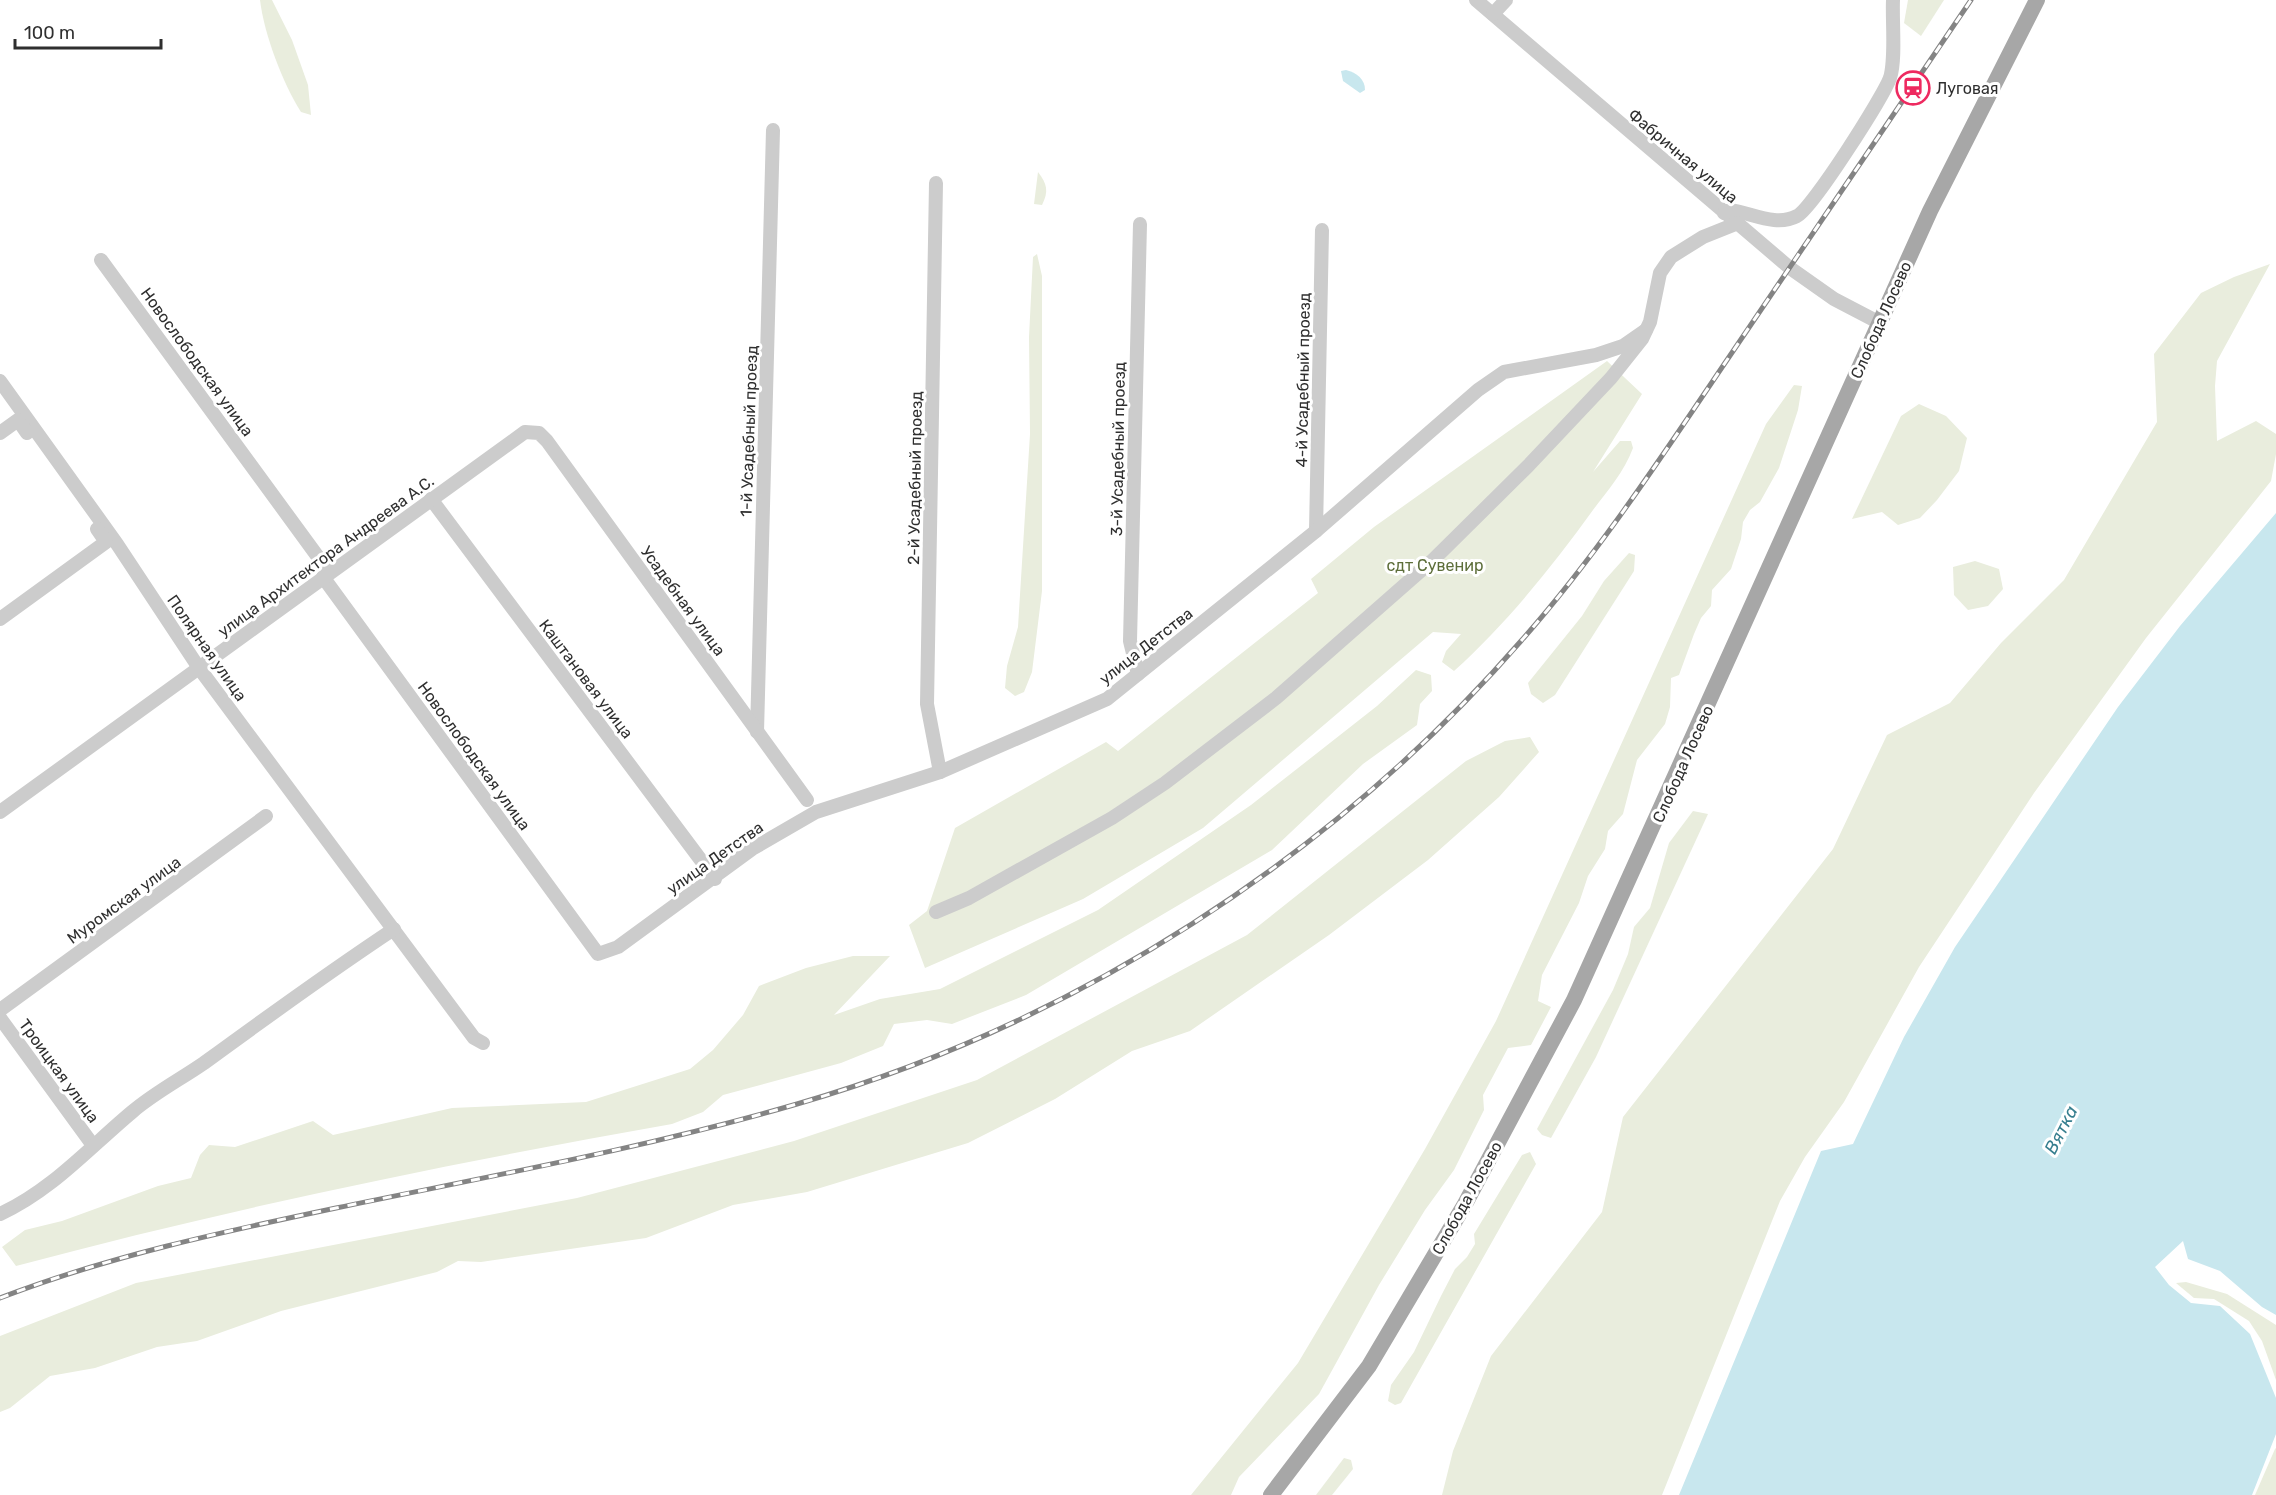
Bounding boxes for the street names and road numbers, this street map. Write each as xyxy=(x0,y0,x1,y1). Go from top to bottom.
street label: Фабричная улица xyxy=(1624,105,1742,207)
street label: Слобода Лосево xyxy=(1847,258,1915,382)
street label: Новослободская улица xyxy=(137,284,257,440)
street label: 4-й Усадебный проезд xyxy=(1292,292,1314,468)
street label: 1-й Усадебный проезд xyxy=(737,344,762,517)
street label: 3-й Усадебный проезд xyxy=(1107,361,1129,536)
street label: 2-й Усадебный проезд xyxy=(904,390,926,565)
street label: улица Архитектора Андреева А.С. xyxy=(214,471,438,641)
street label: Усадебная улица xyxy=(637,542,729,660)
street label: Полярная улица xyxy=(163,591,251,705)
street label: улица Детства xyxy=(1096,604,1196,688)
street label: Каштановая улица xyxy=(535,616,637,742)
street label: Новослободская улица xyxy=(414,678,534,834)
street label: Слобода Лосево xyxy=(1649,702,1717,826)
street label: улица Детства xyxy=(663,818,767,898)
street label: Муромская улица xyxy=(63,852,185,948)
street label: Троицкая улица xyxy=(15,1015,103,1127)
street label: Слобода Лосево xyxy=(1428,1138,1506,1258)

